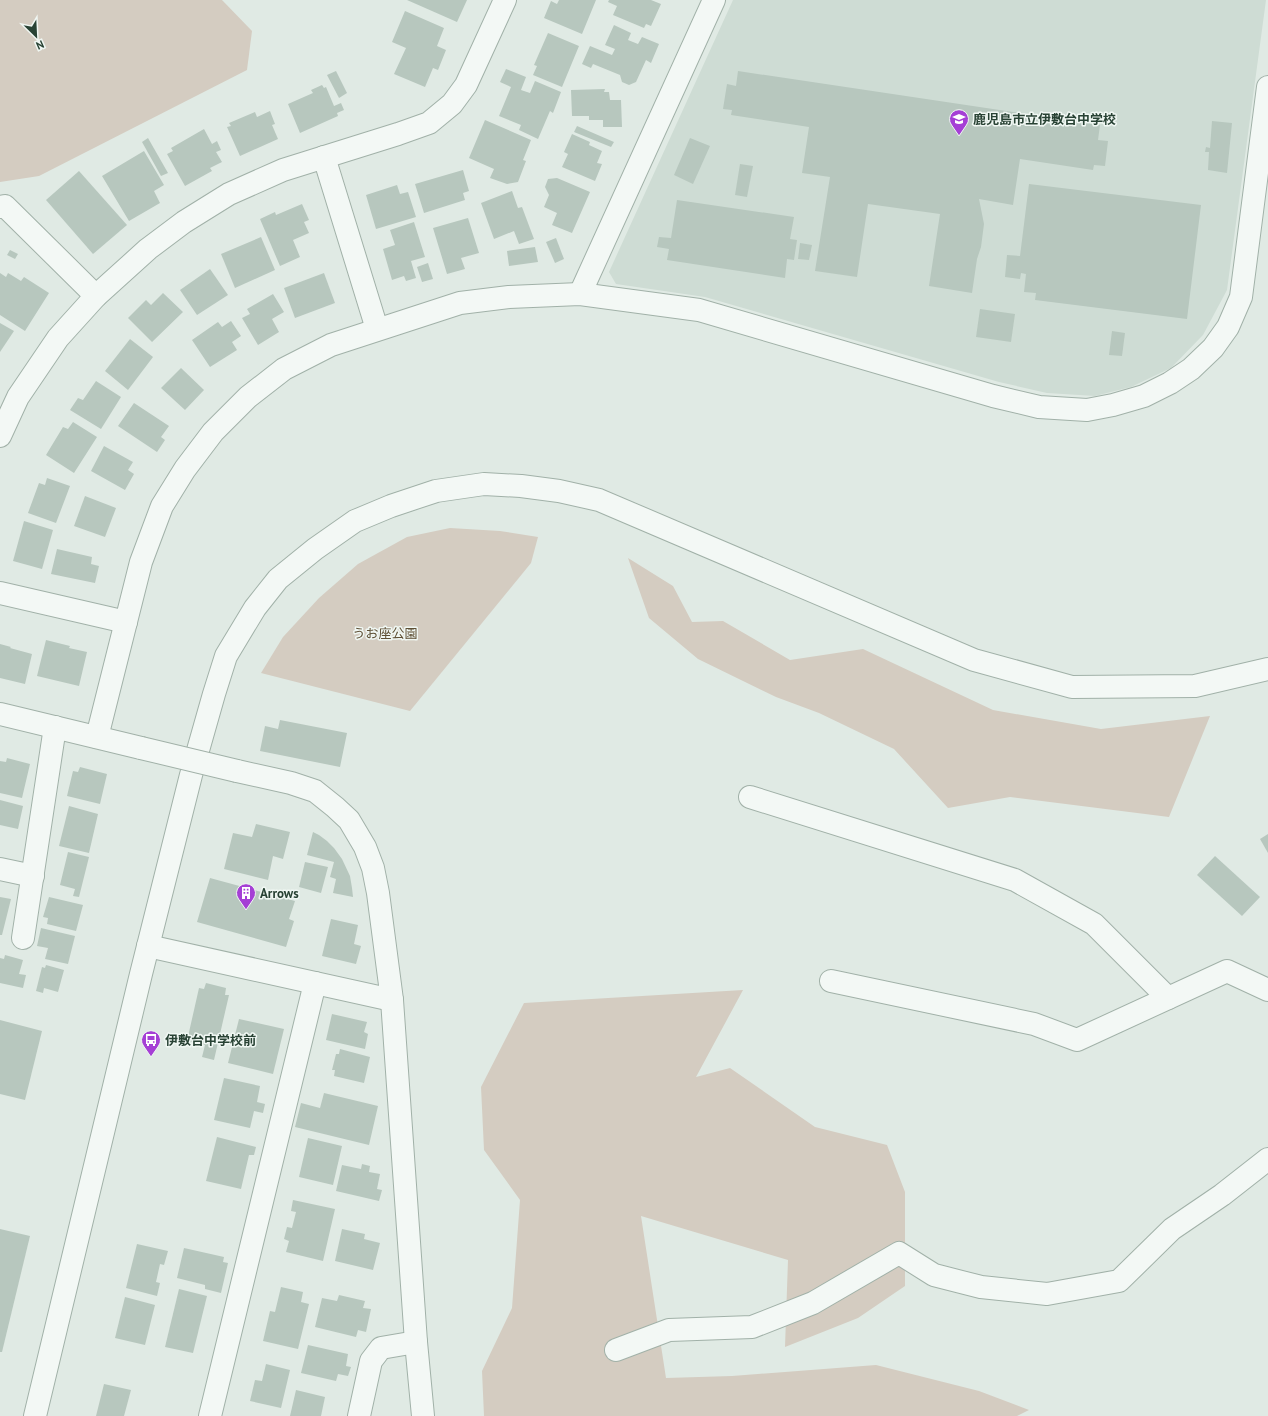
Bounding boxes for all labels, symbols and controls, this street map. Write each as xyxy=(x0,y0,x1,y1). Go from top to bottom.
north arrow xyxy=(16,16,56,56)
text: N xyxy=(34,37,46,53)
school or university icon: 鹿児島市立伊敷台中学校 xyxy=(948,108,970,136)
place label: 鹿児島市立伊敷台中学校 xyxy=(973,111,1116,128)
park label: うお座公園 xyxy=(352,625,418,642)
building icon: Arrows xyxy=(235,882,257,910)
place label: Arrows xyxy=(260,885,299,902)
bus stop icon: 伊敷台中学校前 xyxy=(140,1029,162,1057)
place label: 伊敷台中学校前 xyxy=(165,1032,256,1049)

